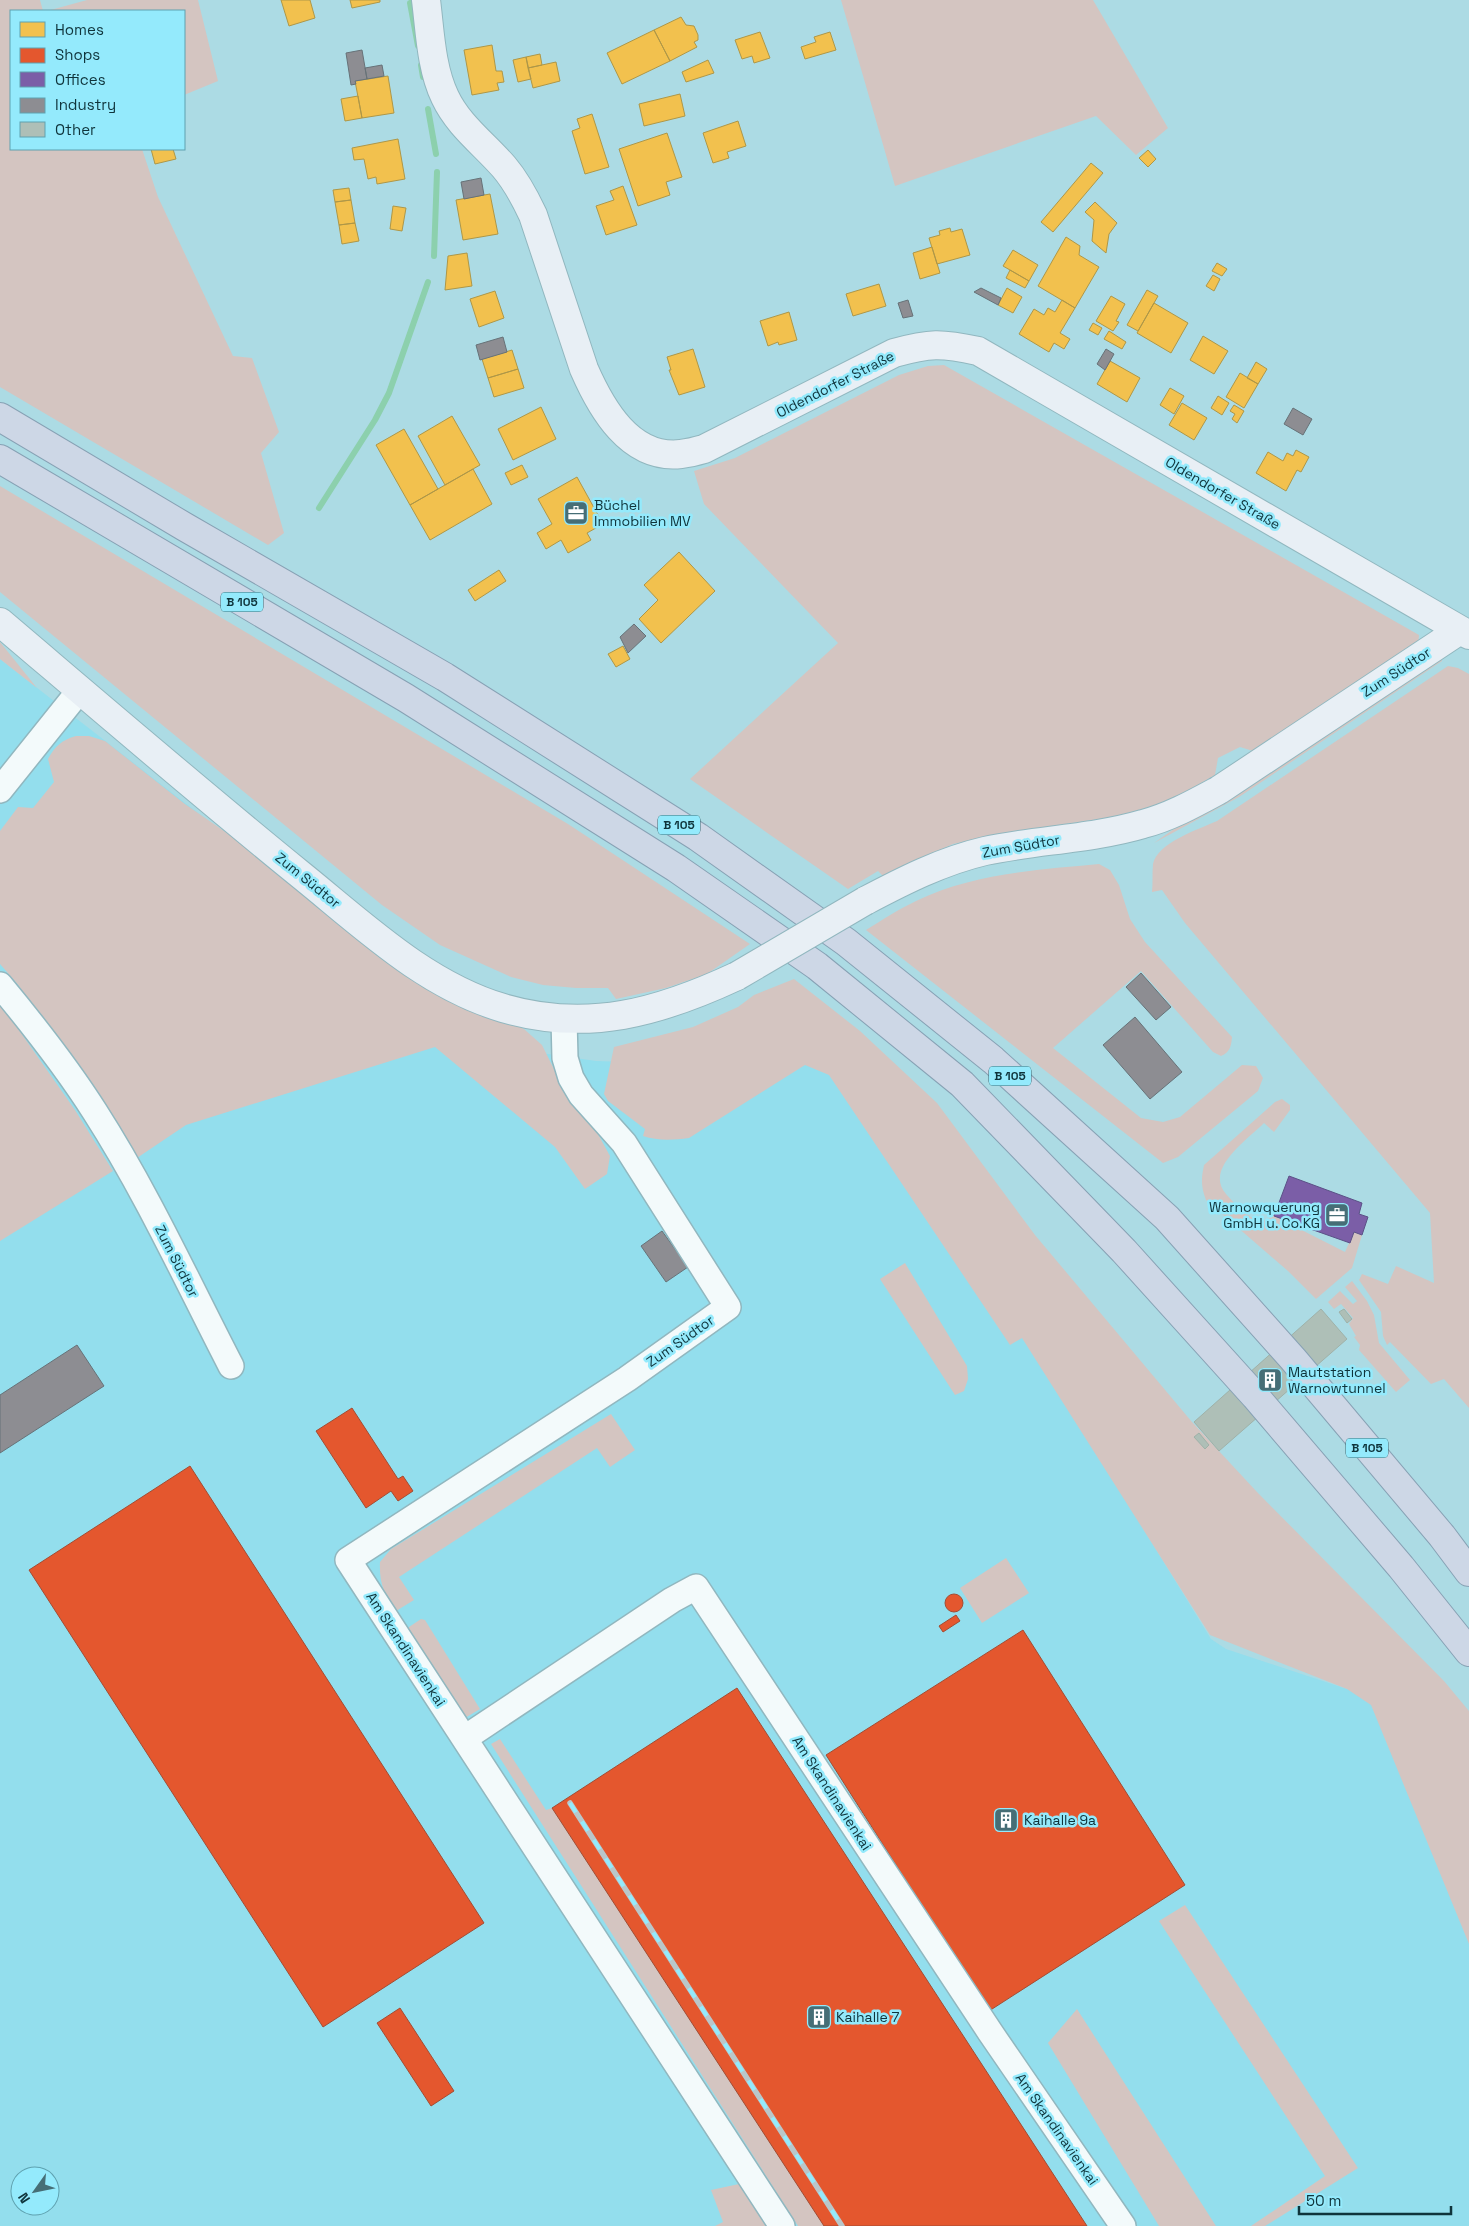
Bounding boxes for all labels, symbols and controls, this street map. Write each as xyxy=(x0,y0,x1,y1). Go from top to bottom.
legend xyxy=(10,10,185,150)
text: Homes xyxy=(55,20,104,39)
text: Shops xyxy=(55,45,100,64)
text: Offices xyxy=(55,70,106,89)
text: Industry xyxy=(55,95,116,114)
text: Other xyxy=(55,120,96,139)
street label: Oldendorfer Straße xyxy=(773,347,897,421)
street label: Oldendorfer Straße xyxy=(1162,453,1284,533)
place label: Büchel Immobilien MV xyxy=(594,496,691,530)
office icon: Büchel Immobilien MV xyxy=(563,500,589,526)
road number: B 105 xyxy=(221,592,263,612)
street label: Zum Südtor xyxy=(1358,643,1434,701)
road number: B 105 xyxy=(658,816,700,834)
street label: Zum Südtor xyxy=(981,830,1061,862)
street label: Zum Südtor xyxy=(272,848,344,912)
road number: B 105 xyxy=(989,1066,1031,1086)
place label: Warnowquerung GmbH u. Co.KG xyxy=(1209,1198,1320,1232)
office icon: Warnowquerung GmbH u. Co.KG xyxy=(1324,1202,1350,1228)
street label: Zum Südtor xyxy=(151,1222,203,1300)
street label: Zum Südtor xyxy=(643,1311,717,1371)
place label: Mautstation Warnowtunnel xyxy=(1288,1363,1386,1397)
building icon: Mautstation Warnowtunnel xyxy=(1257,1367,1283,1393)
road number: B 105 xyxy=(1346,1439,1388,1458)
street label: Am Skandinavienkai xyxy=(362,1589,450,1709)
street label: Am Skandinavienkai xyxy=(788,1733,876,1853)
building icon: Kaihalle 9a xyxy=(993,1807,1019,1833)
place label: Kaihalle 9a xyxy=(1024,1811,1096,1829)
building icon: Kaihalle 7 xyxy=(806,2004,832,2030)
place label: Kaihalle 7 xyxy=(836,2008,899,2026)
street label: Am Skandinavienkai xyxy=(1012,2070,1102,2188)
north arrow xyxy=(10,2166,60,2216)
scale bar xyxy=(1299,2184,1452,2216)
text: N xyxy=(14,2189,34,2207)
text: 50 m xyxy=(1306,2191,1341,2210)

